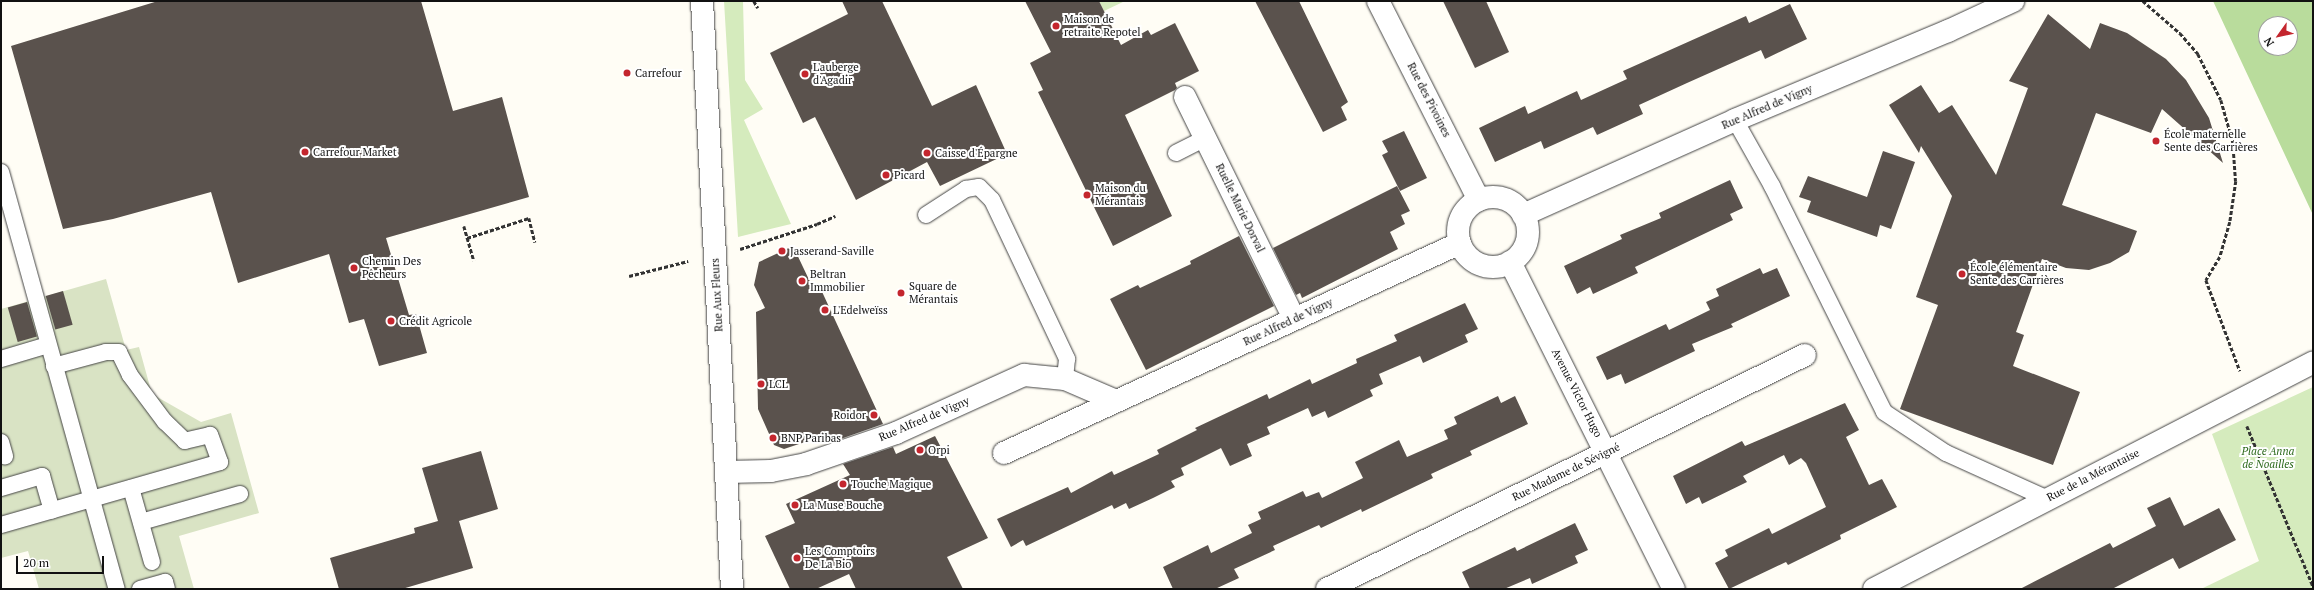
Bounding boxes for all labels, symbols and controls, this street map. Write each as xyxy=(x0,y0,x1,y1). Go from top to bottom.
place label: Maison de retraite Repotel xyxy=(1064,13,1141,39)
north arrow xyxy=(2258,16,2298,56)
marker: Maison de retraite Repotel xyxy=(1051,21,1061,31)
text: N xyxy=(2261,35,2277,49)
street label: Rue des Pivoines xyxy=(1404,60,1454,140)
place label: L'auberge d'Agadir xyxy=(813,61,859,87)
place label: Carrefour xyxy=(635,66,682,80)
marker: Carrefour xyxy=(622,68,632,78)
marker: L'auberge d'Agadir xyxy=(800,69,810,79)
street label: Rue Alfred de Vigny xyxy=(1719,82,1815,132)
place label: École maternelle Sente des Carrières xyxy=(2164,128,2258,154)
marker: École maternelle Sente des Carrières xyxy=(2151,136,2161,146)
place label: Carrefour Market xyxy=(313,145,397,159)
place label: Caisse d'Épargne xyxy=(935,146,1017,160)
marker: Carrefour Market xyxy=(300,147,310,157)
marker: Caisse d'Épargne xyxy=(922,148,932,158)
street label: Ruelle Marie Dorval xyxy=(1213,161,1267,255)
place label: Picard xyxy=(894,168,925,182)
marker: Picard xyxy=(881,170,891,180)
place label: Maison du Mérantais xyxy=(1095,182,1146,208)
marker: Maison du Mérantais xyxy=(1082,190,1092,200)
place label: Jasserand-Saville xyxy=(790,244,874,258)
marker: Jasserand-Saville xyxy=(777,246,787,256)
place label: Chemin Des Pêcheurs xyxy=(362,255,421,281)
street label: Rue Aux Fleurs xyxy=(708,258,726,332)
place label: École élémentaire Sente des Carrières xyxy=(1970,261,2064,287)
marker: Chemin Des Pêcheurs xyxy=(349,263,359,273)
place label: Beltran Immobilier xyxy=(810,268,865,294)
marker: École élémentaire Sente des Carrières xyxy=(1957,269,1967,279)
marker: Beltran Immobilier xyxy=(797,276,807,286)
place label: Square de Mérantais xyxy=(909,280,958,306)
marker: Square de Mérantais xyxy=(896,288,906,298)
street label: Rue Alfred de Vigny xyxy=(1241,295,1335,349)
place label: L'Edelweïss xyxy=(833,303,888,317)
marker: L'Edelweïss xyxy=(820,305,830,315)
place label: Crédit Agricole xyxy=(399,314,472,328)
marker: Crédit Agricole xyxy=(386,316,396,326)
street label: Avenue Victor Hugo xyxy=(1549,346,1605,440)
place label: LCL xyxy=(769,377,788,391)
marker: LCL xyxy=(756,379,766,389)
street label: Rue Alfred de Vigny xyxy=(876,394,972,444)
place label: Roidor xyxy=(833,408,866,422)
marker: Roidor xyxy=(869,410,879,420)
place label: BNP Paribas xyxy=(781,431,841,445)
marker: BNP Paribas xyxy=(768,433,778,443)
street label: Rue Madame de Sévigné xyxy=(1510,440,1622,504)
place label: Orpi xyxy=(928,443,950,457)
marker: Orpi xyxy=(915,445,925,455)
park label: Place Anna de Noailles xyxy=(2242,445,2294,471)
street label: Rue de la Mérantaise xyxy=(2045,446,2141,504)
place label: Touche Magique xyxy=(851,477,931,491)
marker: Touche Magique xyxy=(838,479,848,489)
place label: La Muse Bouche xyxy=(803,498,882,512)
marker: La Muse Bouche xyxy=(790,500,800,510)
place label: Les Comptoirs De La Bio xyxy=(805,545,875,571)
scale bar xyxy=(18,548,106,574)
marker: Les Comptoirs De La Bio xyxy=(792,553,802,563)
text: 20 m xyxy=(23,555,49,570)

